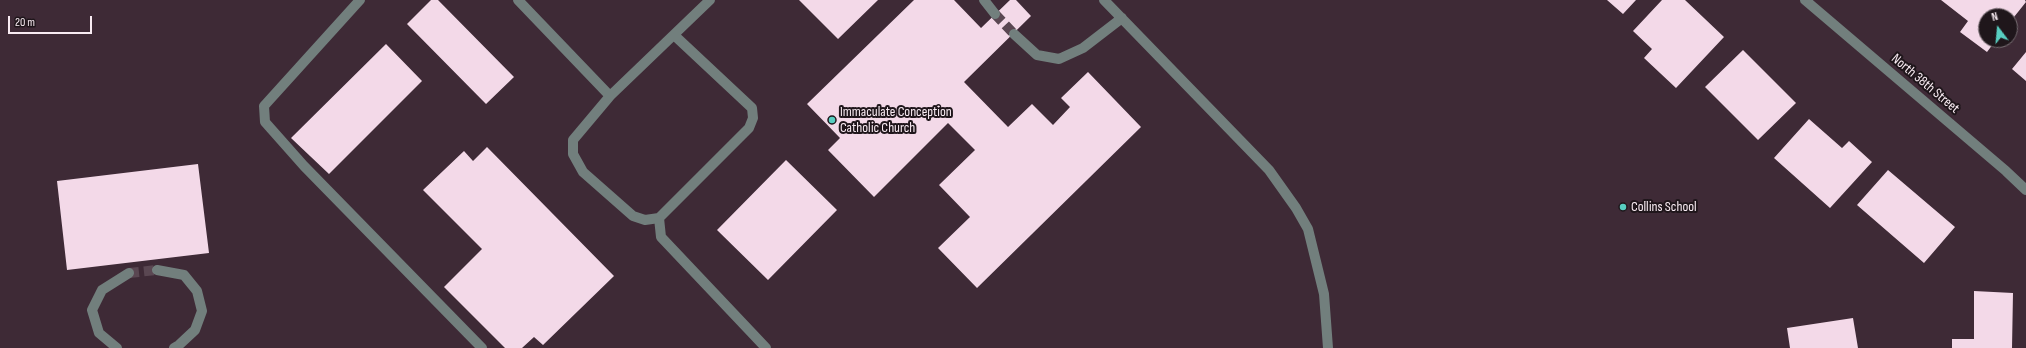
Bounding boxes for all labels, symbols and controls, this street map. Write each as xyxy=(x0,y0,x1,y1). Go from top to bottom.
scale bar xyxy=(10,8,94,34)
north arrow xyxy=(1978,8,2018,48)
text: N xyxy=(1990,10,1999,24)
text: 20 m xyxy=(15,15,35,30)
street label: North 38th Street xyxy=(1888,51,1962,117)
place label: Immaculate Conception Catholic Church xyxy=(840,104,952,136)
marker: Immaculate Conception Catholic Church xyxy=(827,115,837,125)
place label: Collins School xyxy=(1631,199,1697,215)
marker: Collins School xyxy=(1618,202,1628,212)

